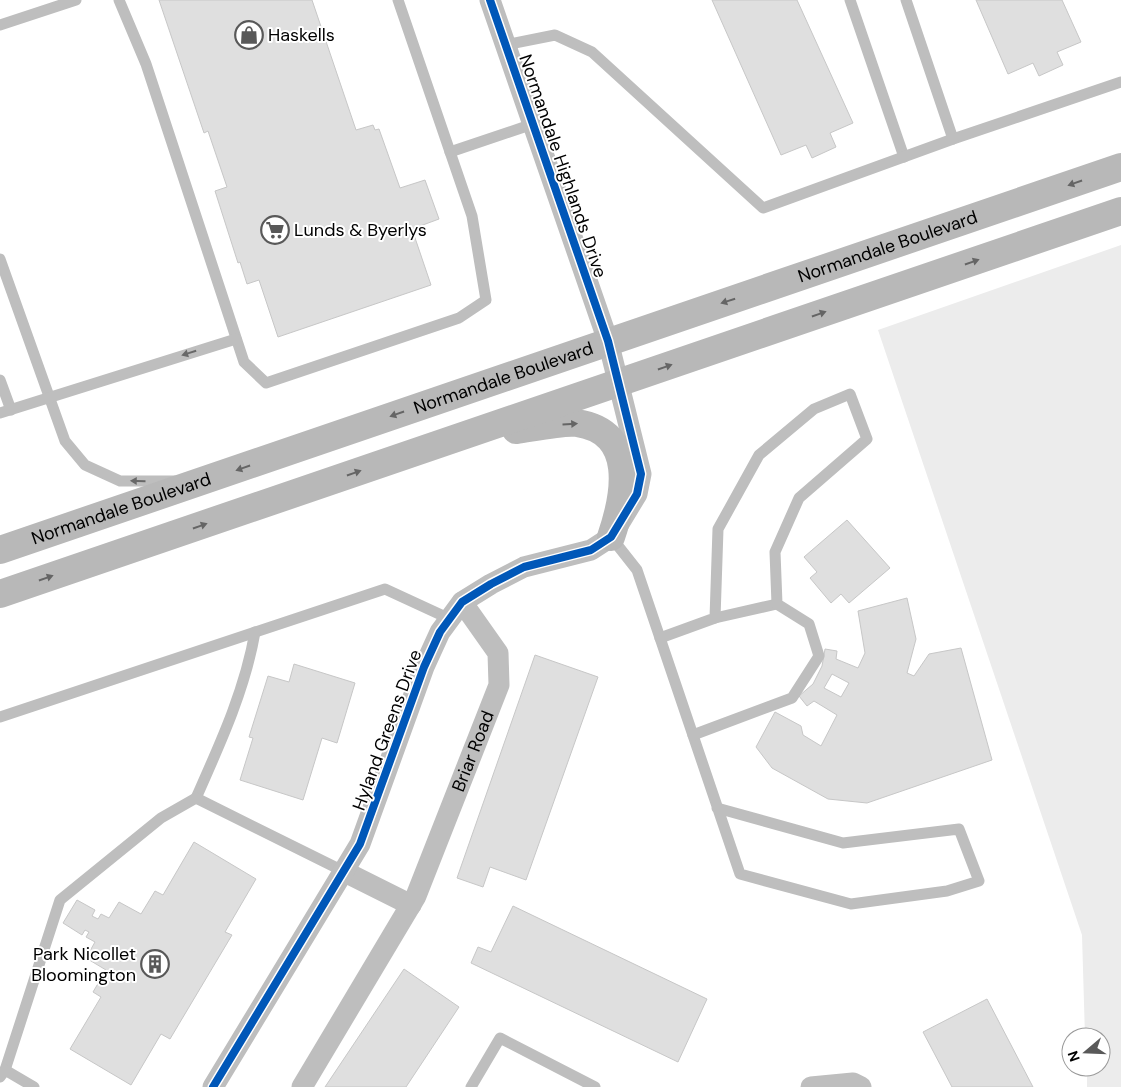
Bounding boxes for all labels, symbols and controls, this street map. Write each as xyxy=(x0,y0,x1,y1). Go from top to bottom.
shop icon: Haskells xyxy=(234,20,264,50)
place label: Haskells xyxy=(268,23,335,47)
street label: Normandale Highlands Drive xyxy=(513,51,613,281)
one-way arrow xyxy=(1067,179,1082,187)
street label: Normandale Boulevard xyxy=(795,205,981,289)
supermarket icon: Lunds & Byerlys xyxy=(260,215,290,245)
place label: Lunds & Byerlys xyxy=(294,218,427,242)
one-way arrow xyxy=(965,258,980,265)
one-way arrow xyxy=(720,297,735,305)
one-way arrow xyxy=(811,310,826,318)
street label: Normandale Boulevard xyxy=(410,336,596,420)
one-way arrow xyxy=(182,350,197,358)
one-way arrow xyxy=(658,363,673,371)
one-way arrow xyxy=(389,411,404,419)
one-way arrow xyxy=(562,419,578,427)
one-way arrow xyxy=(236,465,251,472)
street label: Normandale Boulevard xyxy=(28,467,214,550)
one-way arrow xyxy=(346,469,361,477)
one-way arrow xyxy=(129,477,145,485)
one-way arrow xyxy=(193,522,208,530)
one-way arrow xyxy=(39,574,54,582)
street label: Hyland Greens Drive xyxy=(347,646,427,814)
street label: Briar Road xyxy=(446,707,500,795)
place label: Park Nicollet Bloomington xyxy=(31,942,136,987)
building icon: Park Nicollet Bloomington xyxy=(140,949,170,979)
north arrow xyxy=(1061,1027,1111,1077)
text: N xyxy=(1064,1048,1084,1064)

